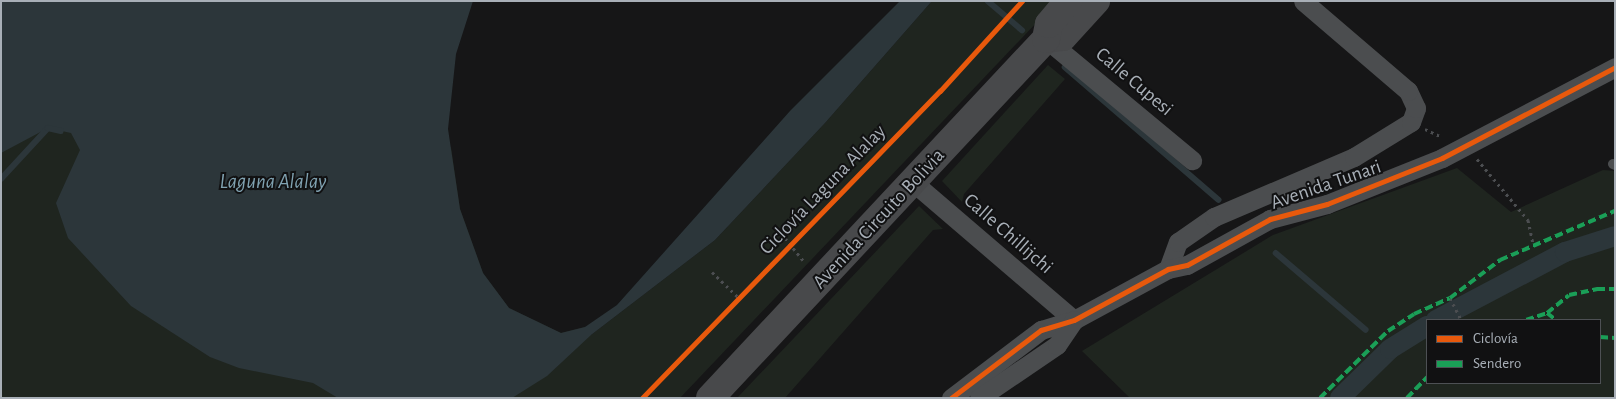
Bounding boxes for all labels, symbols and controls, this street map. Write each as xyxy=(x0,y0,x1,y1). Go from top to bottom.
street label: Calle Cupesi xyxy=(1090,43,1178,121)
street label: Ciclovía Laguna Alalay xyxy=(755,120,891,260)
street label: Avenida Circuito Bolivia xyxy=(808,144,950,294)
street label: Avenida Tunari xyxy=(1267,155,1385,215)
water label: Laguna Alalay xyxy=(220,169,326,195)
street label: Calle Chillijchi xyxy=(958,189,1058,279)
legend xyxy=(1426,319,1601,384)
text: Ciclovía xyxy=(1473,331,1518,346)
text: Sendero xyxy=(1473,356,1521,371)

